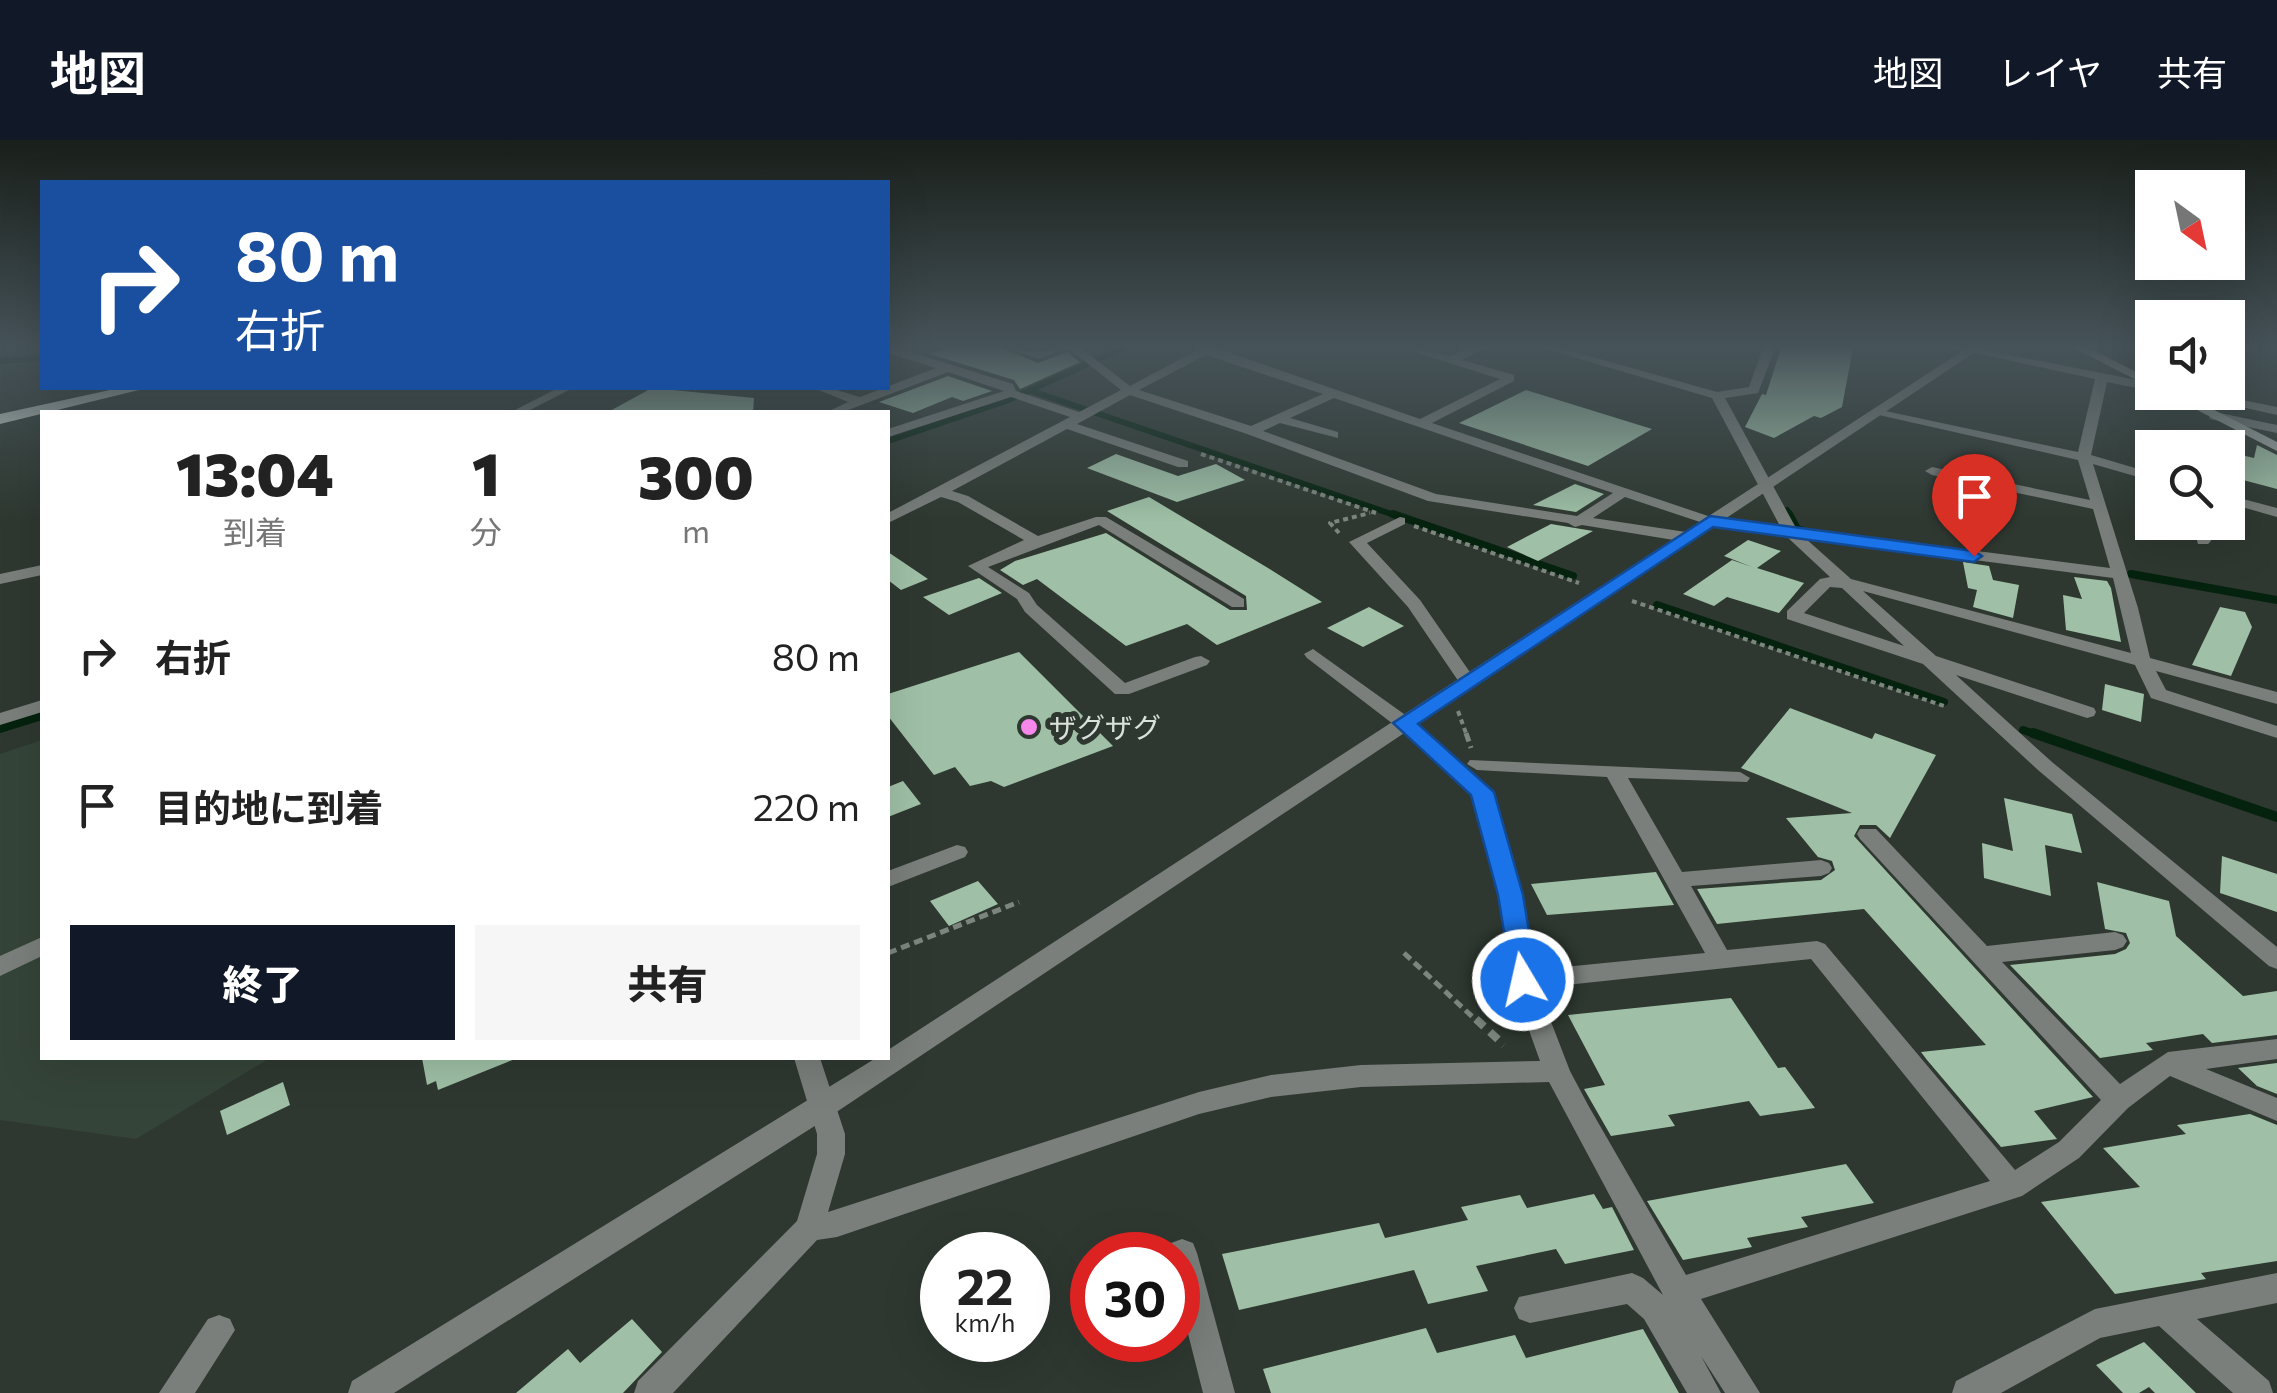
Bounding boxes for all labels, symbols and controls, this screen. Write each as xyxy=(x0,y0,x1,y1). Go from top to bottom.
text: 地図 xyxy=(50,42,146,101)
text: 地図 xyxy=(1873,50,1943,93)
text: レイヤ xyxy=(1998,50,2102,93)
text: 共有 xyxy=(2157,50,2227,93)
north arrow xyxy=(2135,170,2245,280)
map controls xyxy=(2135,170,2245,540)
text: 80 m xyxy=(235,210,399,295)
icon: right xyxy=(70,220,200,350)
button: sound xyxy=(2135,300,2245,410)
text: 右折 xyxy=(235,301,325,356)
button: search xyxy=(2135,430,2245,540)
text: 13:04 xyxy=(176,435,334,508)
text: 1 xyxy=(472,435,500,508)
text: 300 xyxy=(638,438,754,511)
pin xyxy=(1932,454,2017,557)
icon: arrive xyxy=(1947,469,2002,524)
text: m xyxy=(682,510,710,550)
text: 到着 xyxy=(223,511,287,551)
text: 分 xyxy=(470,511,502,551)
icon: right xyxy=(70,628,125,683)
text: 80 m xyxy=(772,632,860,679)
text: 右折 xyxy=(155,633,231,680)
place label: ザグザグ xyxy=(1049,710,1161,744)
marker: ザグザグ xyxy=(1018,716,1040,738)
icon: arrive xyxy=(70,778,125,833)
text: 220 m xyxy=(753,782,860,829)
text: 目的地に到着 xyxy=(155,783,383,830)
button: 終了 xyxy=(70,925,455,1040)
button: 共有 xyxy=(475,925,860,1040)
position arrow xyxy=(1471,928,1575,1032)
speed limit sign: 30 xyxy=(1070,1232,1200,1362)
text: 22 xyxy=(957,1254,1013,1315)
text: km/h xyxy=(955,1307,1015,1337)

